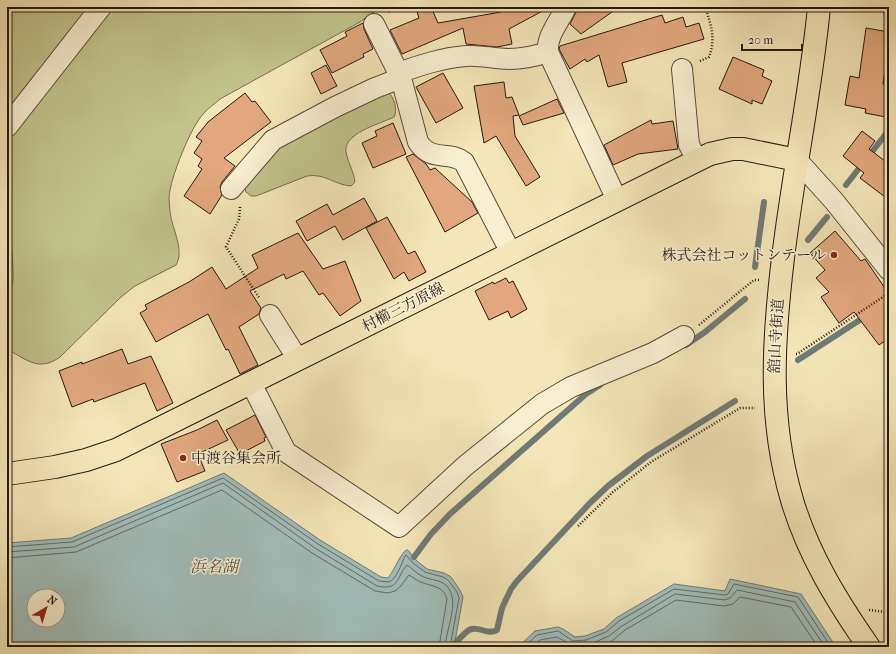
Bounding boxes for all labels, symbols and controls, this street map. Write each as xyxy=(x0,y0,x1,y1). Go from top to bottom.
scale bar xyxy=(742,26,802,52)
text: 20 m xyxy=(748,33,773,47)
place label: 株式会社コットンテール xyxy=(662,246,826,264)
marker: 株式会社コットンテール xyxy=(829,250,839,260)
street label: 村櫛三方原線 xyxy=(359,279,447,335)
street label: 舘山寺街道 xyxy=(765,298,787,374)
place label: 中渡谷集会所 xyxy=(191,449,281,467)
marker: 中渡谷集会所 xyxy=(178,453,188,463)
water label: 浜名湖 xyxy=(190,557,241,576)
north arrow xyxy=(26,588,66,628)
text: N xyxy=(45,593,60,609)

